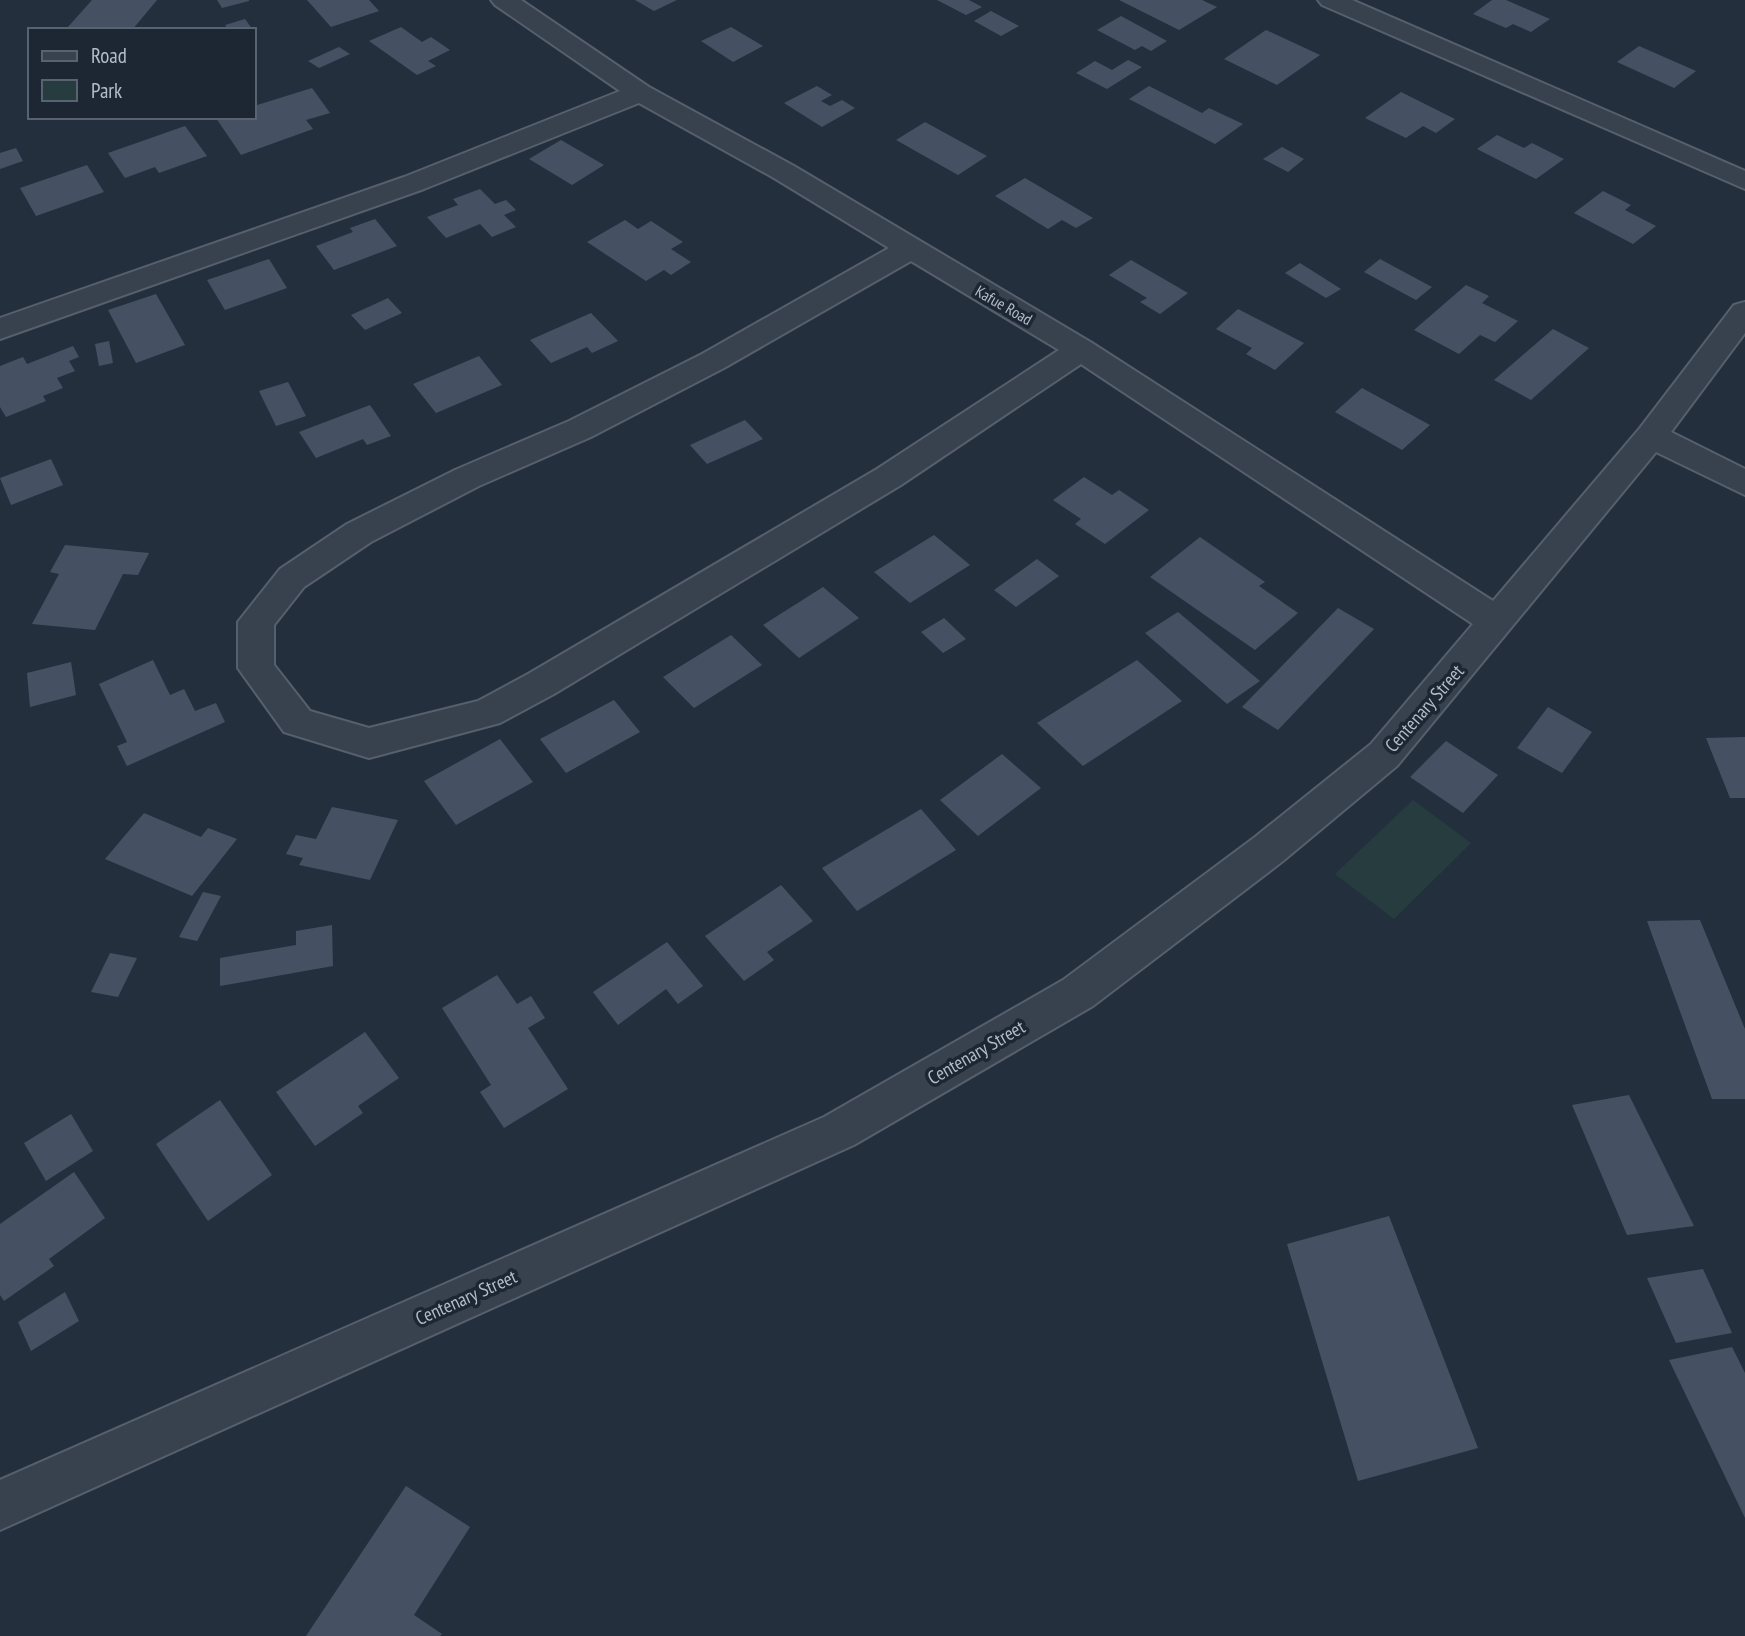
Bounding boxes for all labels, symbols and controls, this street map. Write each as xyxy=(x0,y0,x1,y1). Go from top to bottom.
legend xyxy=(28,28,256,119)
text: Road xyxy=(91,42,127,69)
text: Park xyxy=(91,77,122,104)
street label: Kafue Road xyxy=(972,281,1036,329)
street label: Centenary Street xyxy=(1379,659,1469,757)
street label: Centenary Street xyxy=(923,1014,1030,1089)
street label: Centenary Street xyxy=(412,1264,521,1330)

